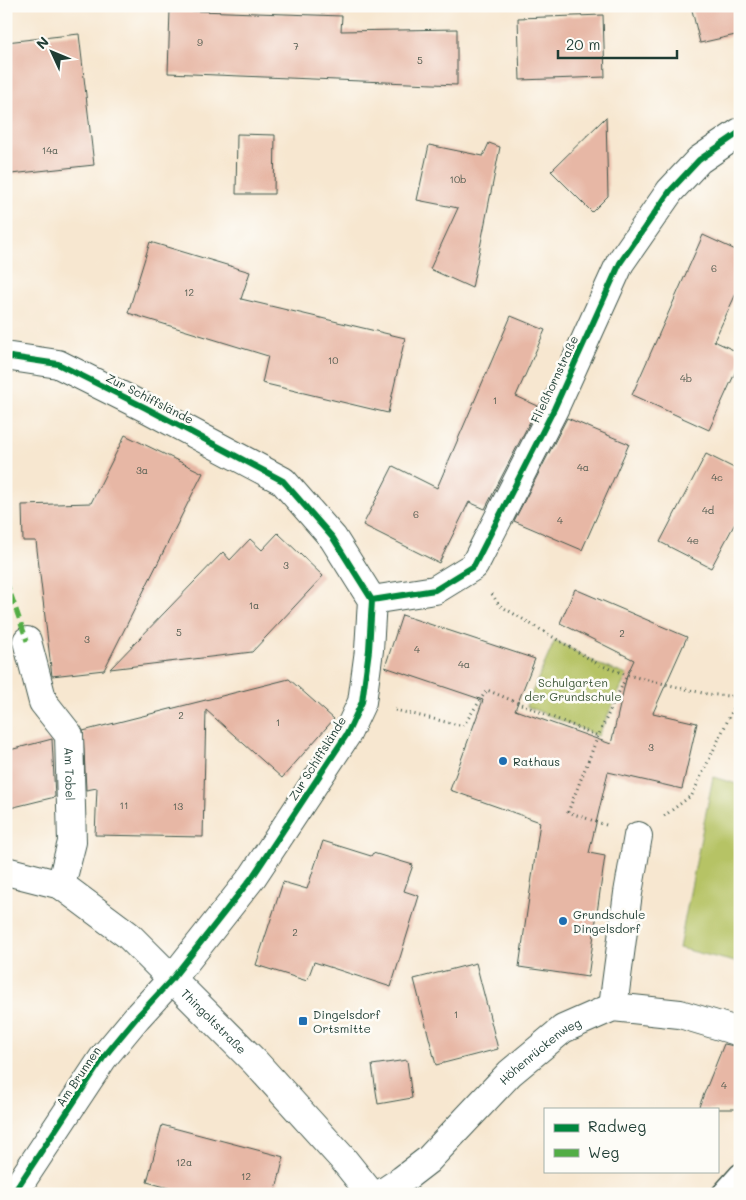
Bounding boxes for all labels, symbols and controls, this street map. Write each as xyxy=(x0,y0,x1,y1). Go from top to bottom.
north arrow xyxy=(28,28,78,78)
scale bar xyxy=(558,28,677,60)
text: N xyxy=(32,32,53,53)
text: 20 m xyxy=(566,34,600,54)
house number: 9 xyxy=(197,35,203,49)
house number: 7 xyxy=(293,39,299,53)
house number: 5 xyxy=(417,53,423,67)
house number: 14a xyxy=(42,143,58,157)
house number: 10b xyxy=(449,172,467,186)
house number: 6 xyxy=(711,261,717,275)
house number: 12 xyxy=(184,285,194,299)
street label: Fließhornstraße xyxy=(527,333,581,425)
house number: 10 xyxy=(328,353,338,367)
street label: Zur Schiffslände xyxy=(104,369,196,427)
house number: 4b xyxy=(680,371,692,385)
house number: 1 xyxy=(493,393,497,407)
house number: 4a xyxy=(577,460,589,474)
house number: 3a xyxy=(136,463,148,477)
house number: 4c xyxy=(711,470,723,484)
house number: 4d xyxy=(702,503,714,517)
house number: 6 xyxy=(413,507,419,521)
house number: 4 xyxy=(557,513,563,527)
house number: 4e xyxy=(687,533,699,547)
house number: 3 xyxy=(283,558,289,572)
house number: 1a xyxy=(249,598,259,612)
house number: 5 xyxy=(176,625,182,639)
house number: 2 xyxy=(619,626,625,640)
house number: 3 xyxy=(84,632,90,646)
house number: 4 xyxy=(414,642,420,656)
house number: 4a xyxy=(458,657,470,671)
park label: Schulgarten der Grundschule xyxy=(524,674,622,704)
house number: 2 xyxy=(178,708,184,722)
street label: Zur Schiffslände xyxy=(285,713,349,803)
house number: 1 xyxy=(276,715,280,729)
house number: 3 xyxy=(648,740,654,754)
street label: Am Tobel xyxy=(61,747,79,801)
place label: Rathaus xyxy=(513,753,560,769)
marker: Rathaus xyxy=(497,755,509,767)
house number: 11 xyxy=(120,798,128,812)
house number: 13 xyxy=(173,799,183,813)
place label: Grundschule Dingelsdorf xyxy=(573,906,645,936)
marker: Grundschule Dingelsdorf xyxy=(557,915,569,927)
house number: 2 xyxy=(292,925,298,939)
street label: Thingoltstraße xyxy=(178,985,250,1057)
place label: Dingelsdorf Ortsmitte xyxy=(313,1006,381,1036)
house number: 1 xyxy=(454,1007,458,1021)
street label: Höhenrückenweg xyxy=(495,1014,583,1088)
marker: Dingelsdorf Ortsmitte xyxy=(297,1015,309,1027)
street label: Am Brunnen xyxy=(52,1043,104,1109)
house number: 4 xyxy=(721,1078,727,1092)
legend xyxy=(544,1108,718,1172)
text: Radweg xyxy=(588,1116,646,1136)
text: Weg xyxy=(588,1142,619,1162)
house number: 12a xyxy=(176,1155,192,1169)
house number: 12 xyxy=(241,1169,251,1183)

